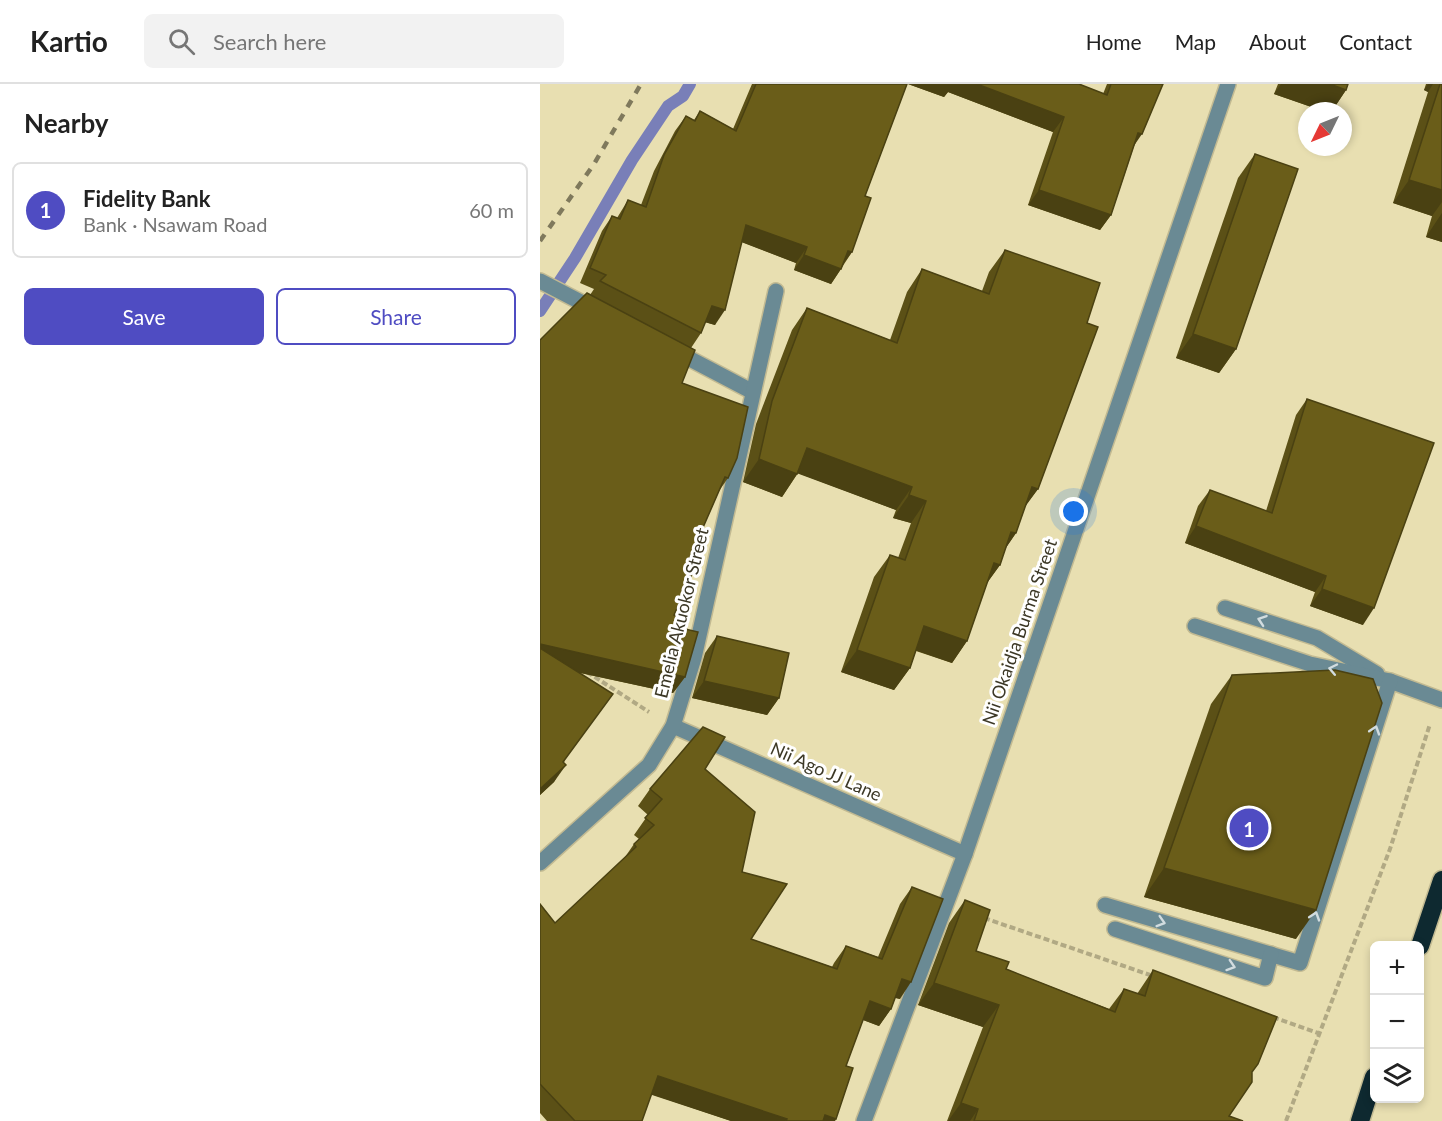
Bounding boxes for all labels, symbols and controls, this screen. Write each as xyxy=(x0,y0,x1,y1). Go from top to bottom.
search box xyxy=(144,14,564,68)
text: Kartio xyxy=(30,24,108,58)
icon: search xyxy=(165,25,198,58)
text: Search here xyxy=(213,28,326,55)
text: Home xyxy=(1086,29,1142,54)
text: Map xyxy=(1175,29,1216,54)
text: About xyxy=(1249,29,1306,54)
text: Contact xyxy=(1339,29,1412,54)
north arrow xyxy=(1298,102,1352,156)
text: Nearby xyxy=(24,107,109,139)
text: Fidelity Bank xyxy=(83,185,211,212)
text: 1 xyxy=(40,198,51,222)
text: 60 m xyxy=(469,198,514,222)
text: Bank · Nsawam Road xyxy=(83,212,267,236)
button: Save xyxy=(24,288,264,345)
button: Share xyxy=(276,288,516,345)
your location xyxy=(1059,497,1088,526)
street label: Emelia Akuokor Street xyxy=(649,525,713,700)
street label: Nii Okaidja Burma Street xyxy=(977,535,1061,728)
one-way arrow xyxy=(1257,615,1268,628)
one-way arrow xyxy=(1328,663,1338,676)
one-way arrow xyxy=(1368,725,1380,736)
street label: Nii Ago JJ Lane xyxy=(767,737,885,805)
pin: 1 xyxy=(1230,806,1268,850)
one-way arrow xyxy=(1308,911,1321,922)
one-way arrow xyxy=(1155,915,1166,927)
map controls xyxy=(1370,941,1424,1103)
button: + xyxy=(1370,941,1424,995)
one-way arrow xyxy=(1225,959,1236,972)
button: − xyxy=(1370,995,1424,1049)
button: layers xyxy=(1370,1049,1424,1103)

